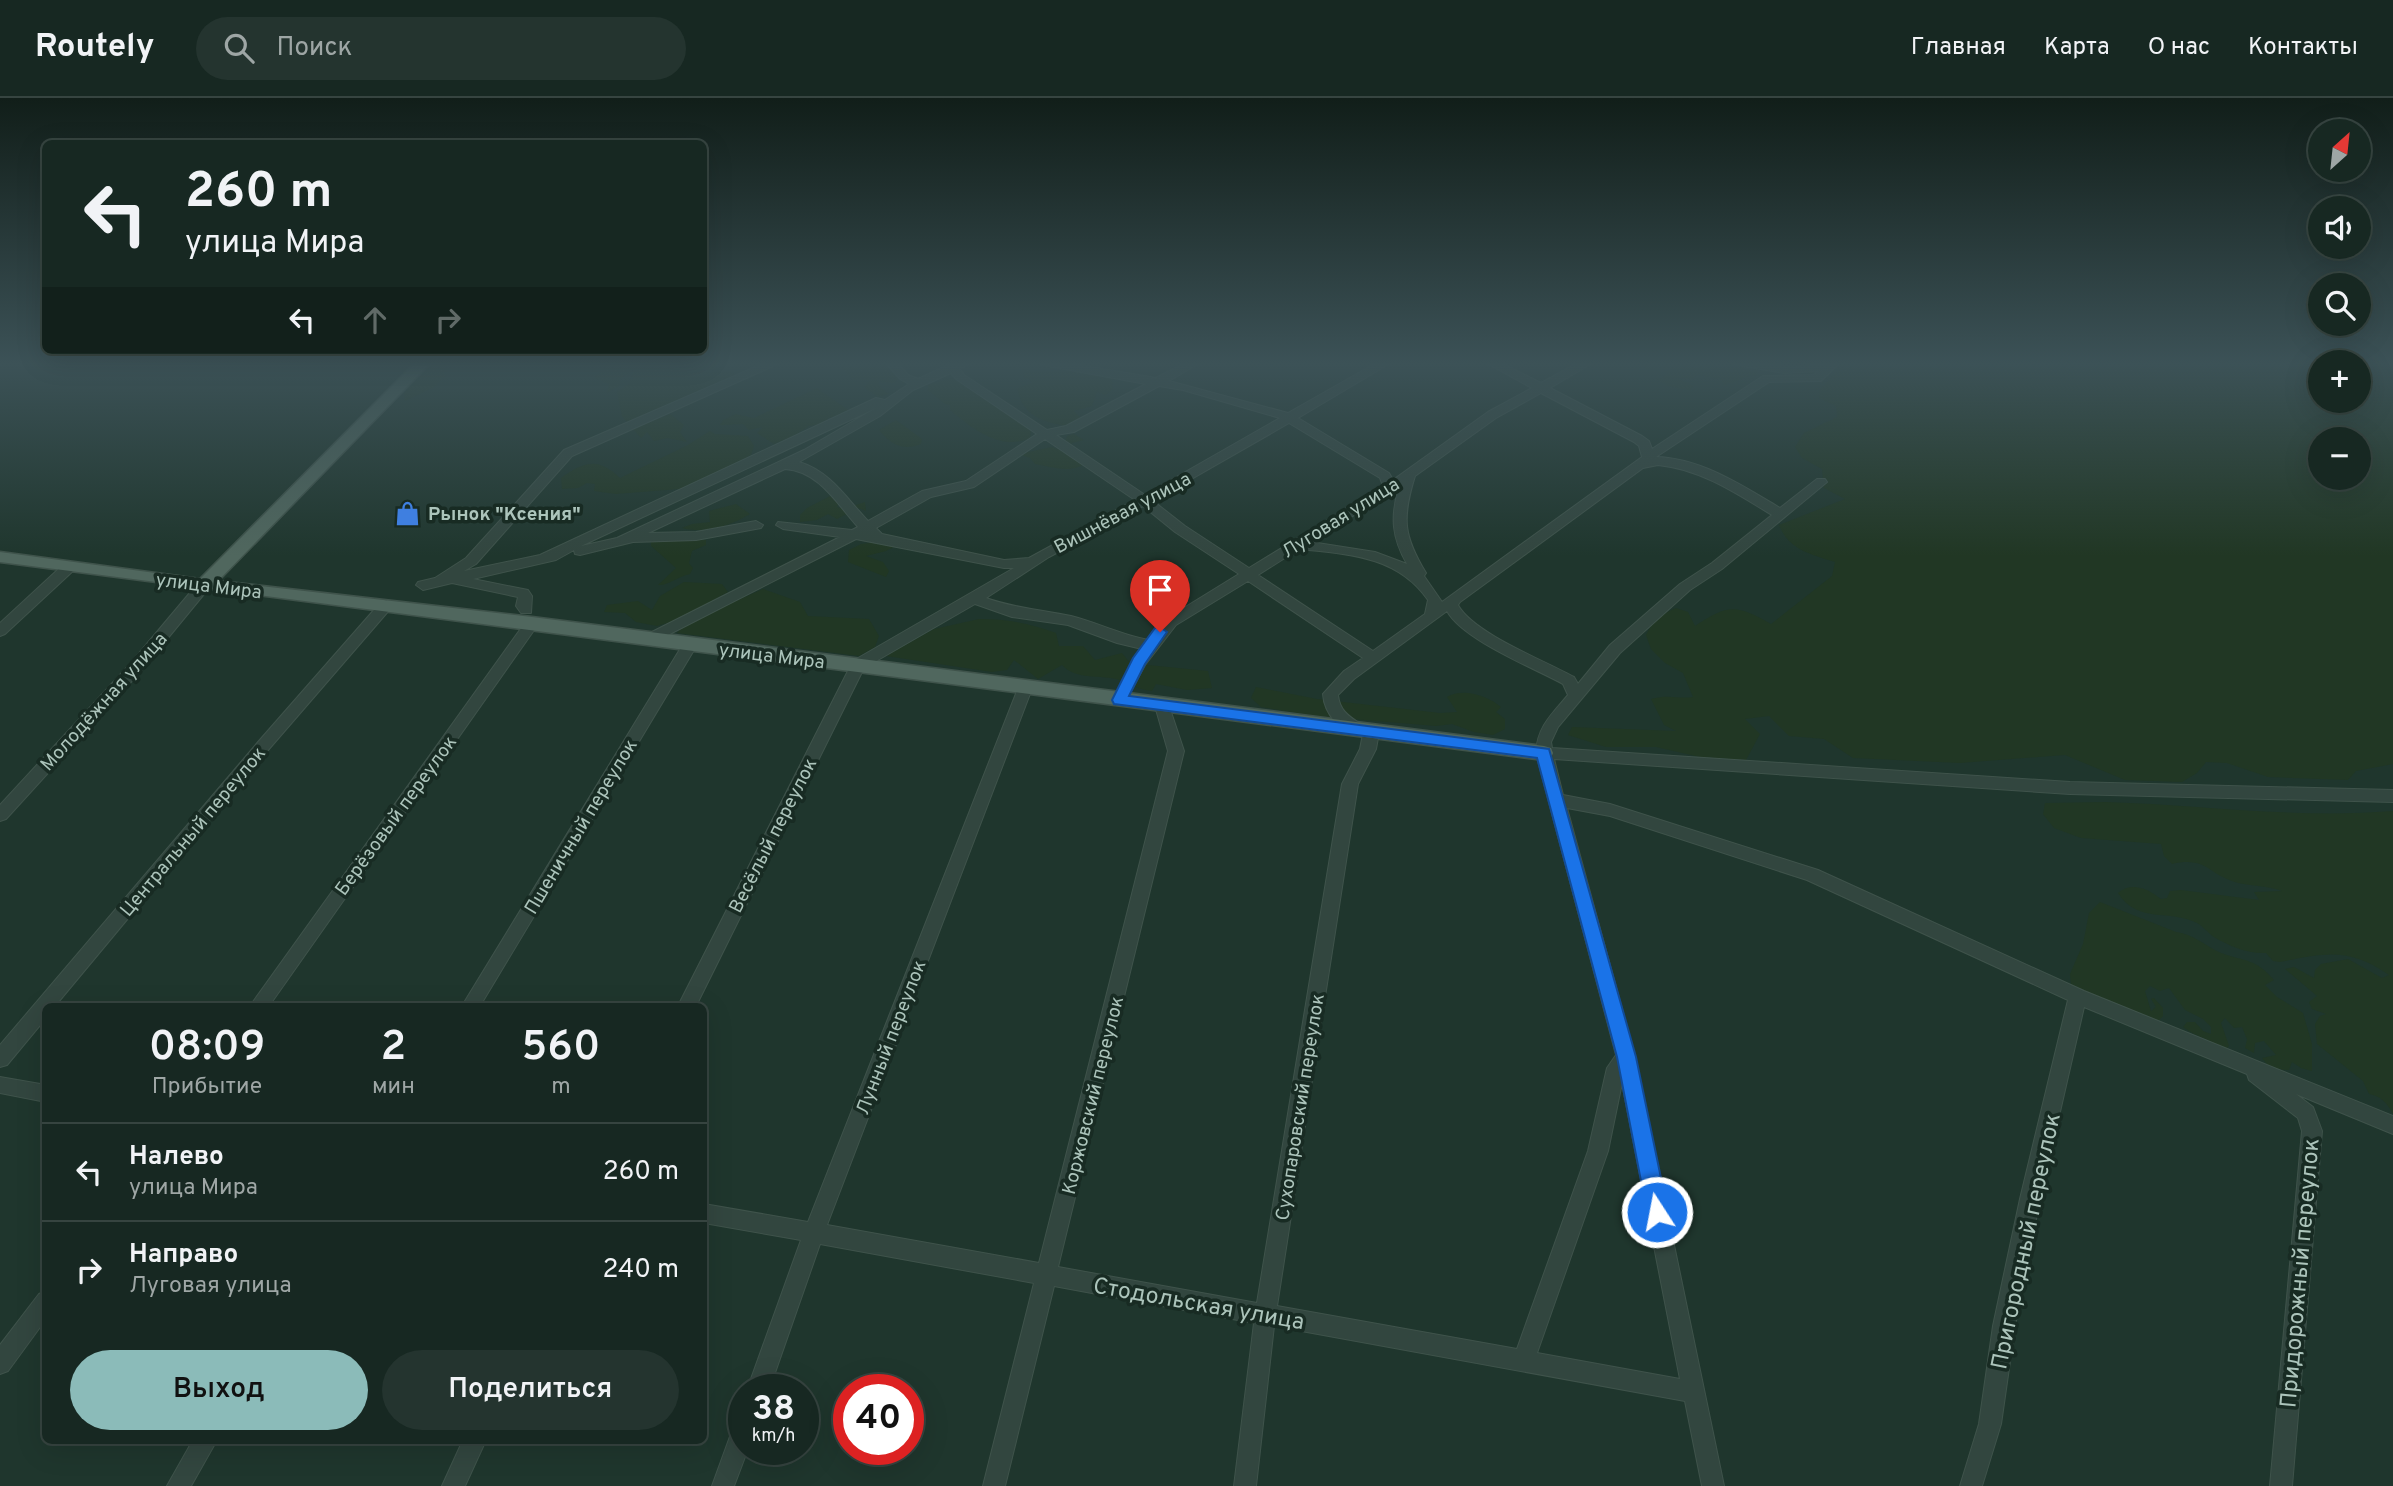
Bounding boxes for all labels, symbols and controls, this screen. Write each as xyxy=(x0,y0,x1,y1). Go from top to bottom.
search box xyxy=(196,17,686,80)
text: Routely xyxy=(35,27,154,69)
icon: search xyxy=(220,29,258,67)
text: Поиск xyxy=(276,32,352,65)
text: Главная xyxy=(1911,33,2006,63)
text: Карта xyxy=(2044,33,2110,63)
text: О нас xyxy=(2148,33,2210,63)
text: Контакты xyxy=(2248,33,2358,63)
north arrow xyxy=(2308,119,2371,182)
map controls xyxy=(2308,119,2371,490)
text: 260 m xyxy=(185,163,332,225)
icon: left xyxy=(70,168,161,259)
button: sound xyxy=(2308,196,2371,259)
text: улица Мира xyxy=(185,224,364,264)
button: search xyxy=(2308,273,2371,336)
icon: left xyxy=(283,301,321,339)
icon: ahead xyxy=(356,301,394,339)
icon: right xyxy=(429,301,467,339)
button: + xyxy=(2308,350,2371,413)
button: − xyxy=(2308,427,2371,490)
street label: Вишнёвая улица xyxy=(1050,468,1195,560)
street label: Луговая улица xyxy=(1278,473,1404,564)
shop icon: Рынок "Ксения" xyxy=(394,499,422,527)
place label: Рынок "Ксения" xyxy=(428,503,581,527)
pin xyxy=(1130,560,1190,632)
street label: улица Мира xyxy=(154,569,263,605)
icon: arrive xyxy=(1141,571,1179,609)
street label: Молодёжная улица xyxy=(36,628,173,777)
street label: улица Мира xyxy=(717,639,826,675)
street label: Берёзовый переулок xyxy=(330,731,463,901)
street label: Пшеничный переулок xyxy=(520,735,644,919)
street label: Центральный переулок xyxy=(115,742,272,922)
street label: Весёлый переулок xyxy=(724,754,823,918)
street label: Лунный переулок xyxy=(851,957,932,1119)
street label: Сухопаровский переулок xyxy=(1271,992,1331,1222)
street label: Коржовский переулок xyxy=(1058,994,1130,1197)
text: 08:09 xyxy=(149,1022,265,1075)
text: 2 xyxy=(381,1022,406,1075)
text: 560 xyxy=(522,1022,600,1075)
text: Прибытие xyxy=(152,1073,262,1102)
text: мин xyxy=(372,1073,415,1102)
text: m xyxy=(551,1073,571,1102)
street label: Пригородный переулок xyxy=(1986,1111,2069,1372)
street label: Придорожный переулок xyxy=(2275,1137,2328,1409)
text: Налево xyxy=(129,1141,224,1174)
icon: left xyxy=(70,1153,108,1191)
text: 260 m xyxy=(603,1156,679,1189)
text: улица Мира xyxy=(129,1174,258,1203)
position arrow xyxy=(1620,1175,1694,1249)
text: Направо xyxy=(129,1239,238,1272)
icon: right xyxy=(70,1251,108,1289)
text: 240 m xyxy=(602,1254,679,1287)
text: Луговая улица xyxy=(129,1272,292,1301)
street label: Стодольская улица xyxy=(1091,1273,1306,1338)
button: Выход xyxy=(70,1350,368,1430)
button: Поделиться xyxy=(382,1350,679,1430)
speed limit sign: 40 xyxy=(833,1374,924,1465)
text: 38 xyxy=(752,1388,795,1432)
text: km/h xyxy=(752,1425,795,1448)

